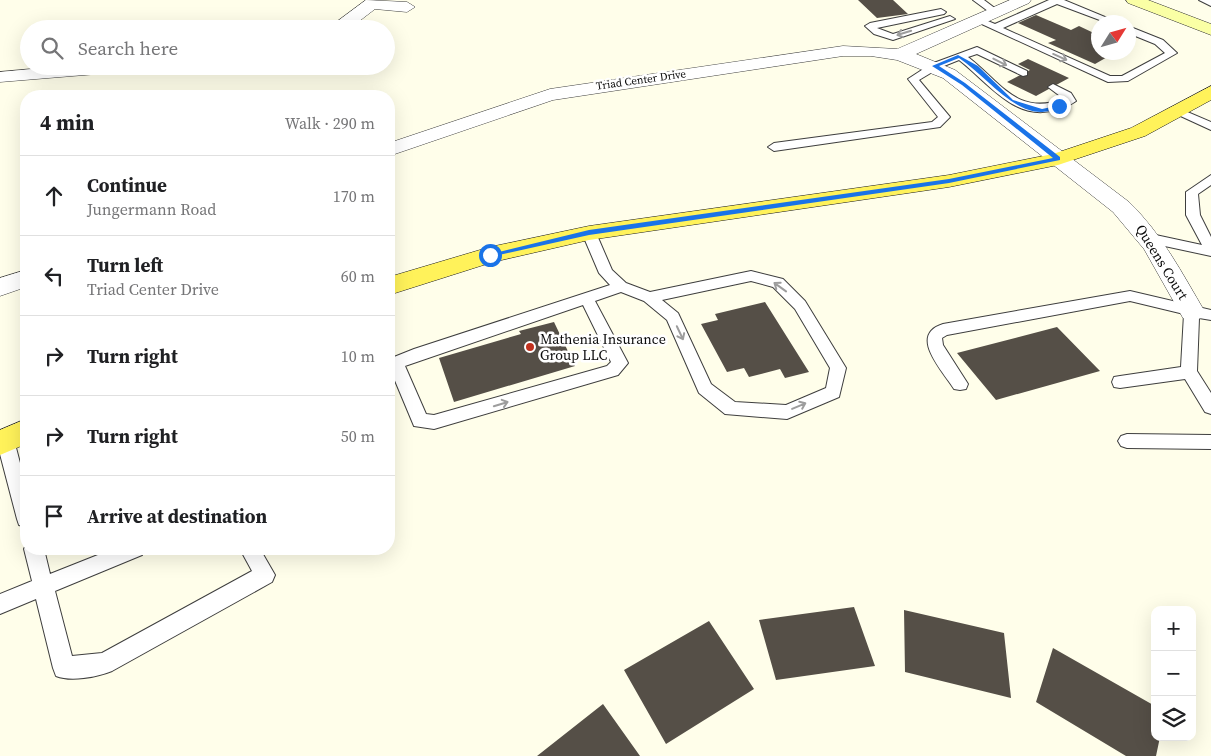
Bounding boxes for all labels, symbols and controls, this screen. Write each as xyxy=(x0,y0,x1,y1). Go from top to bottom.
north arrow xyxy=(1091,15,1136,60)
search box xyxy=(20,20,395,75)
one-way arrow xyxy=(896,29,912,39)
icon: search xyxy=(38,34,66,62)
text: Search here xyxy=(78,35,178,61)
one-way arrow xyxy=(1052,53,1067,63)
one-way arrow xyxy=(992,58,1007,67)
street label: Triad Center Drive xyxy=(595,66,687,94)
route end xyxy=(1048,95,1071,118)
text: 4 min xyxy=(40,108,95,137)
text: Walk · 290 m xyxy=(285,112,375,134)
text: Continue xyxy=(87,172,167,198)
icon: ahead xyxy=(40,182,68,210)
text: 170 m xyxy=(333,185,375,207)
text: Jungermann Road xyxy=(87,198,216,220)
street label: Queens Court xyxy=(1131,221,1193,304)
route start xyxy=(479,244,502,267)
text: Turn left xyxy=(87,252,163,278)
icon: left xyxy=(40,262,68,290)
text: 60 m xyxy=(341,265,375,287)
text: Triad Center Drive xyxy=(87,278,219,300)
one-way arrow xyxy=(773,282,787,292)
one-way arrow xyxy=(676,325,686,340)
place label: Mathenia Insurance Group LLC xyxy=(540,329,666,365)
marker: Mathenia Insurance Group LLC xyxy=(524,341,536,353)
icon: right xyxy=(40,342,68,370)
text: Turn right xyxy=(87,343,178,369)
text: 10 m xyxy=(341,345,375,367)
one-way arrow xyxy=(493,399,509,409)
one-way arrow xyxy=(791,401,806,411)
icon: right xyxy=(40,422,68,450)
text: Turn right xyxy=(87,423,178,449)
text: 50 m xyxy=(341,425,375,447)
icon: arrive xyxy=(40,502,68,530)
text: Arrive at destination xyxy=(87,503,267,529)
map controls xyxy=(1151,606,1196,741)
button: + xyxy=(1151,606,1196,651)
button: − xyxy=(1151,651,1196,696)
button: layers xyxy=(1151,696,1196,741)

